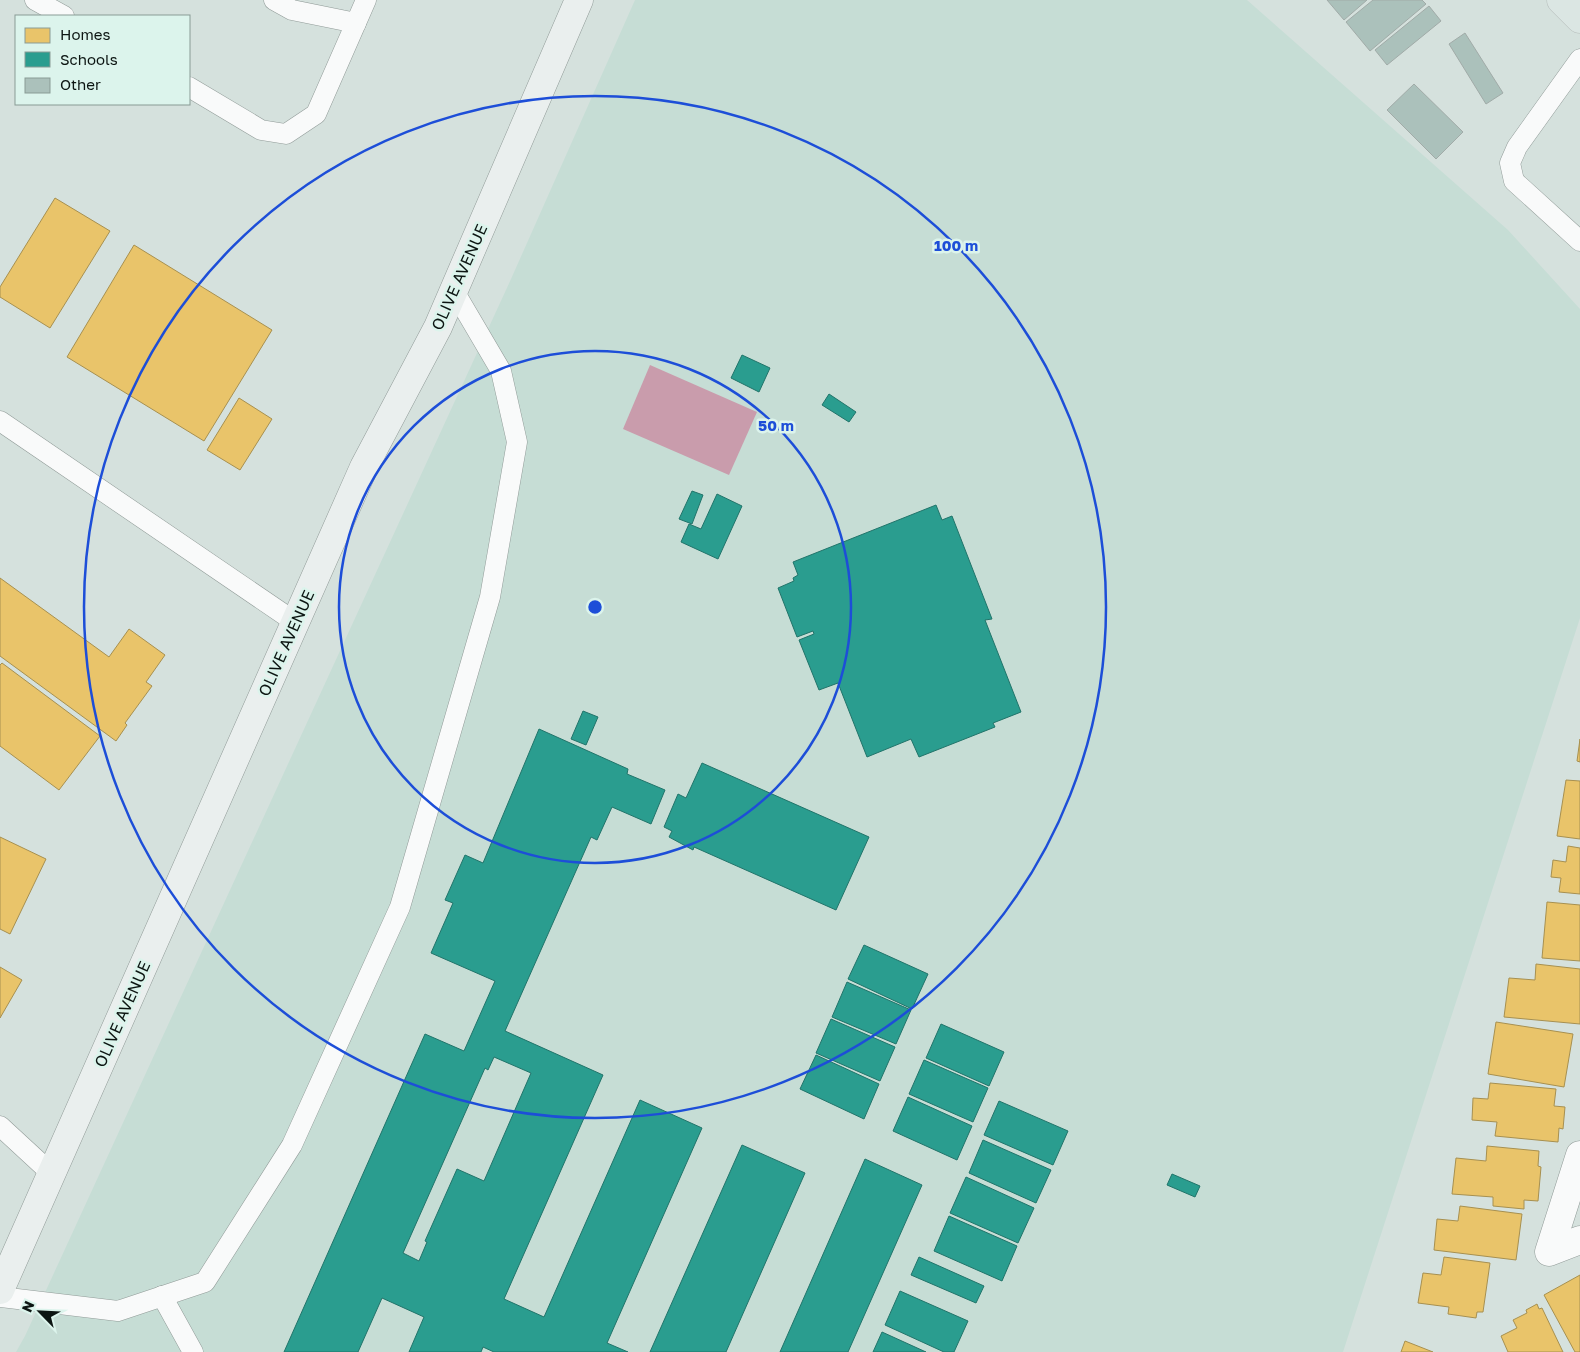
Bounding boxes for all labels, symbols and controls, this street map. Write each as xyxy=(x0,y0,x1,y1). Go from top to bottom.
legend xyxy=(15,15,190,105)
text: Homes xyxy=(60,25,110,43)
text: Schools xyxy=(60,50,118,68)
text: Other xyxy=(60,75,101,93)
street label: OLIVE AVENUE xyxy=(427,221,491,333)
text: 100 m xyxy=(934,236,978,254)
text: 50 m xyxy=(758,416,794,434)
street label: OLIVE AVENUE xyxy=(254,587,318,699)
centre of rings xyxy=(586,598,604,616)
street label: OLIVE AVENUE xyxy=(90,958,154,1070)
north arrow xyxy=(15,1287,65,1337)
text: N xyxy=(18,1298,38,1315)

